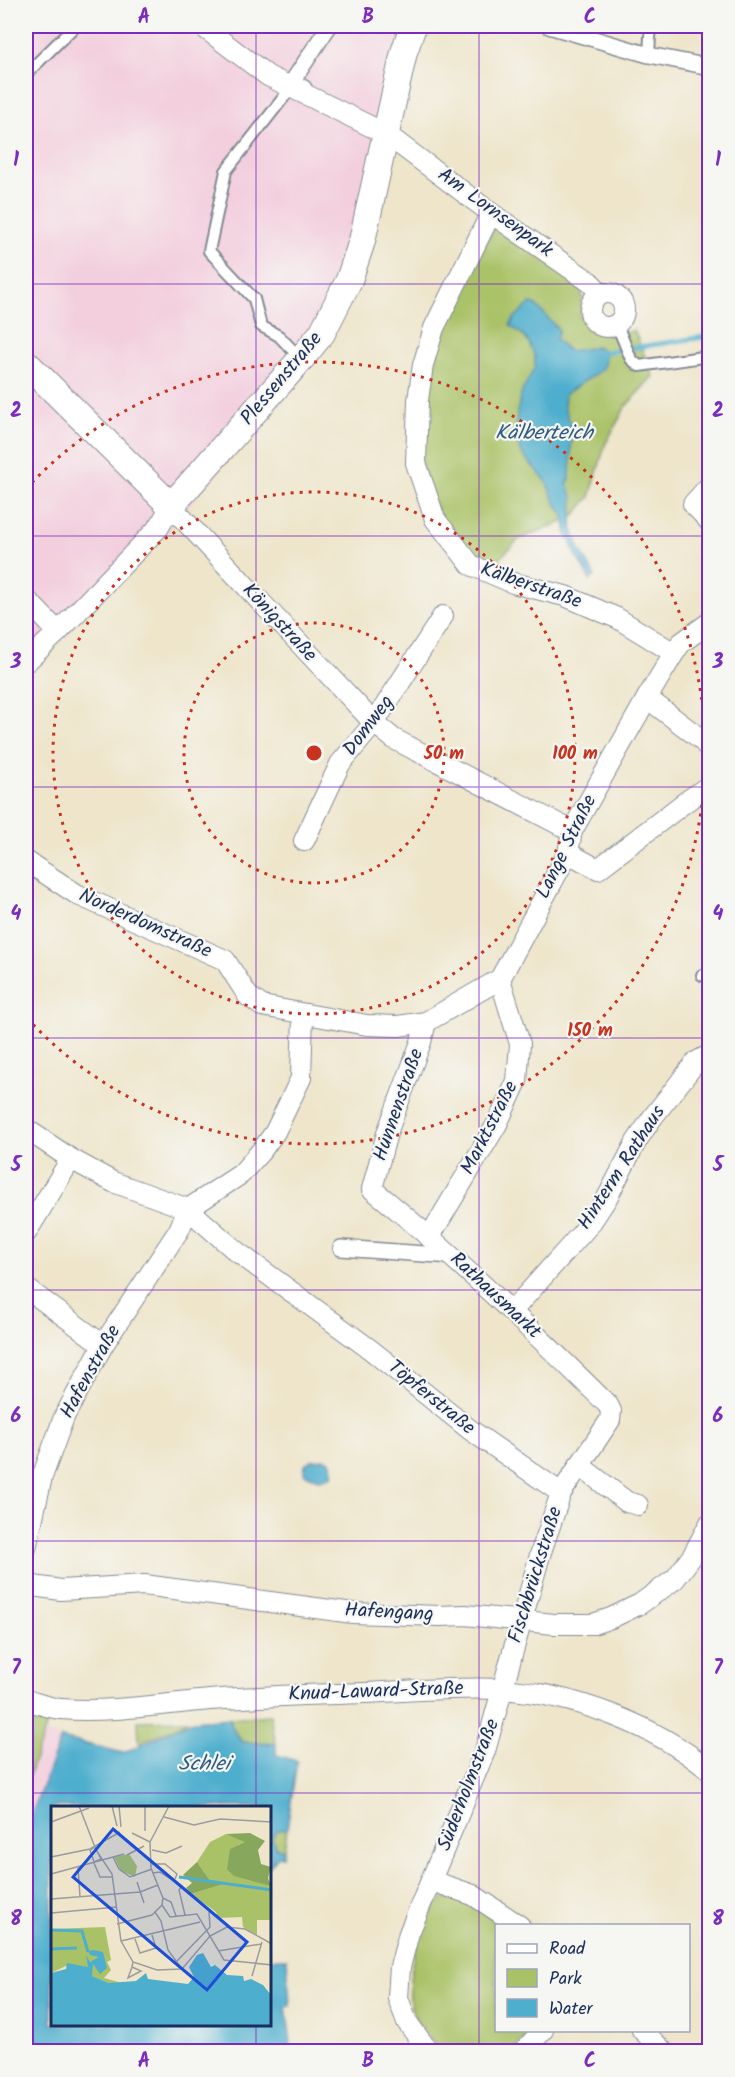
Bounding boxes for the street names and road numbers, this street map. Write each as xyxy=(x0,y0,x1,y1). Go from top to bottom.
street label: Am Lornsenpark xyxy=(430,160,560,266)
street label: Plessenstraße xyxy=(233,325,331,433)
street label: Kälberstraße xyxy=(476,554,586,618)
street label: Königstraße xyxy=(234,576,324,670)
street label: Domweg xyxy=(335,688,403,764)
street label: Lange Straße xyxy=(528,789,606,905)
street label: Norderdomstraße xyxy=(73,880,217,968)
street label: Hunnenstraße xyxy=(365,1044,433,1166)
street label: Marktstraße xyxy=(453,1075,527,1181)
street label: Hinterm Rathaus xyxy=(570,1099,675,1237)
street label: Rathausmarkt xyxy=(442,1245,549,1347)
street label: Hafenstraße xyxy=(52,1319,130,1425)
street label: Töpferstraße xyxy=(380,1352,482,1444)
street label: Fischbrückstraße xyxy=(500,1503,572,1647)
street label: Hafengang xyxy=(344,1595,434,1631)
street label: Knud-Laward-Straße xyxy=(288,1673,464,1711)
street label: Süderholmstraße xyxy=(429,1714,509,1856)

